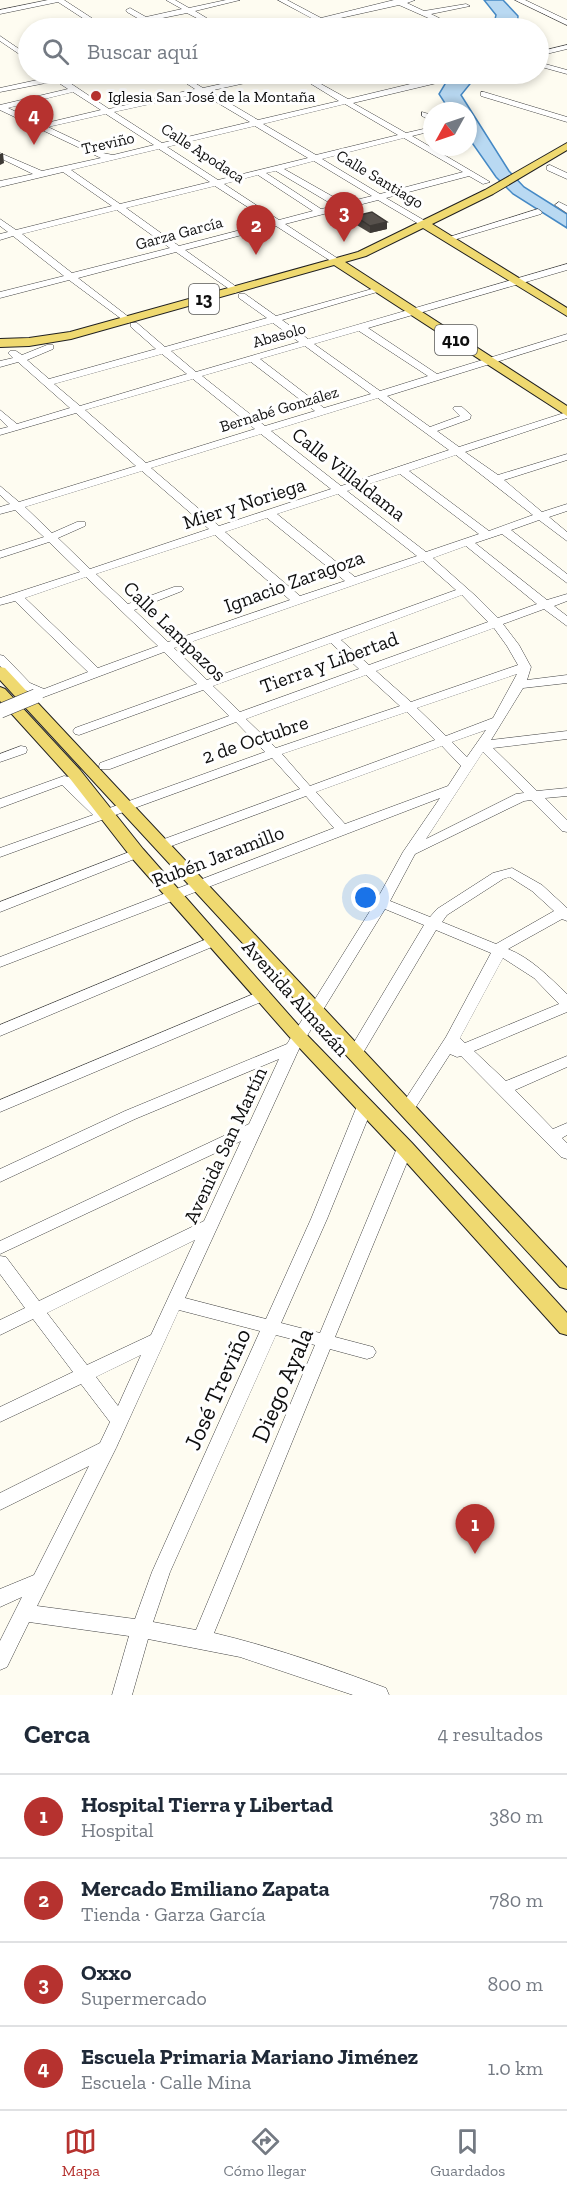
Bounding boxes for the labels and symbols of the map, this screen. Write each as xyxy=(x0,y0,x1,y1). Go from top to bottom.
place label: Iglesia San José de la Montaña xyxy=(108,87,316,106)
marker: Iglesia San José de la Montaña xyxy=(89,89,103,103)
pin: 4 xyxy=(15,96,54,145)
north arrow xyxy=(423,102,477,156)
street label: Calle Apodaca xyxy=(157,119,249,187)
street label: Treviño xyxy=(80,128,136,158)
street label: Calle Santiago xyxy=(333,146,427,212)
pin: 3 xyxy=(324,192,364,242)
pin: 2 xyxy=(236,206,276,255)
street label: Garza García xyxy=(133,212,225,254)
road number: 13 xyxy=(189,284,219,314)
street label: Abasolo xyxy=(250,318,308,352)
road number: 410 xyxy=(435,325,477,355)
street label: Bernabé González xyxy=(217,382,341,436)
street label: Calle Villaldama xyxy=(287,422,411,526)
street label: Mier y Noriega xyxy=(180,472,309,534)
street label: Ignacio Zaragoza xyxy=(221,544,368,617)
street label: Calle Lampazos xyxy=(118,576,232,686)
street label: Tierra y Libertad xyxy=(257,626,401,698)
street label: 2 de Octubre xyxy=(199,710,311,768)
street label: Rubén Jaramillo xyxy=(149,820,287,892)
your location xyxy=(351,883,380,912)
street label: Avenida Almazán xyxy=(237,935,355,1062)
street label: Avenida San Martín xyxy=(178,1062,272,1227)
street label: Diego Ayala xyxy=(245,1323,319,1447)
street label: José Treviño xyxy=(177,1324,257,1454)
pin: 1 xyxy=(456,1504,494,1554)

